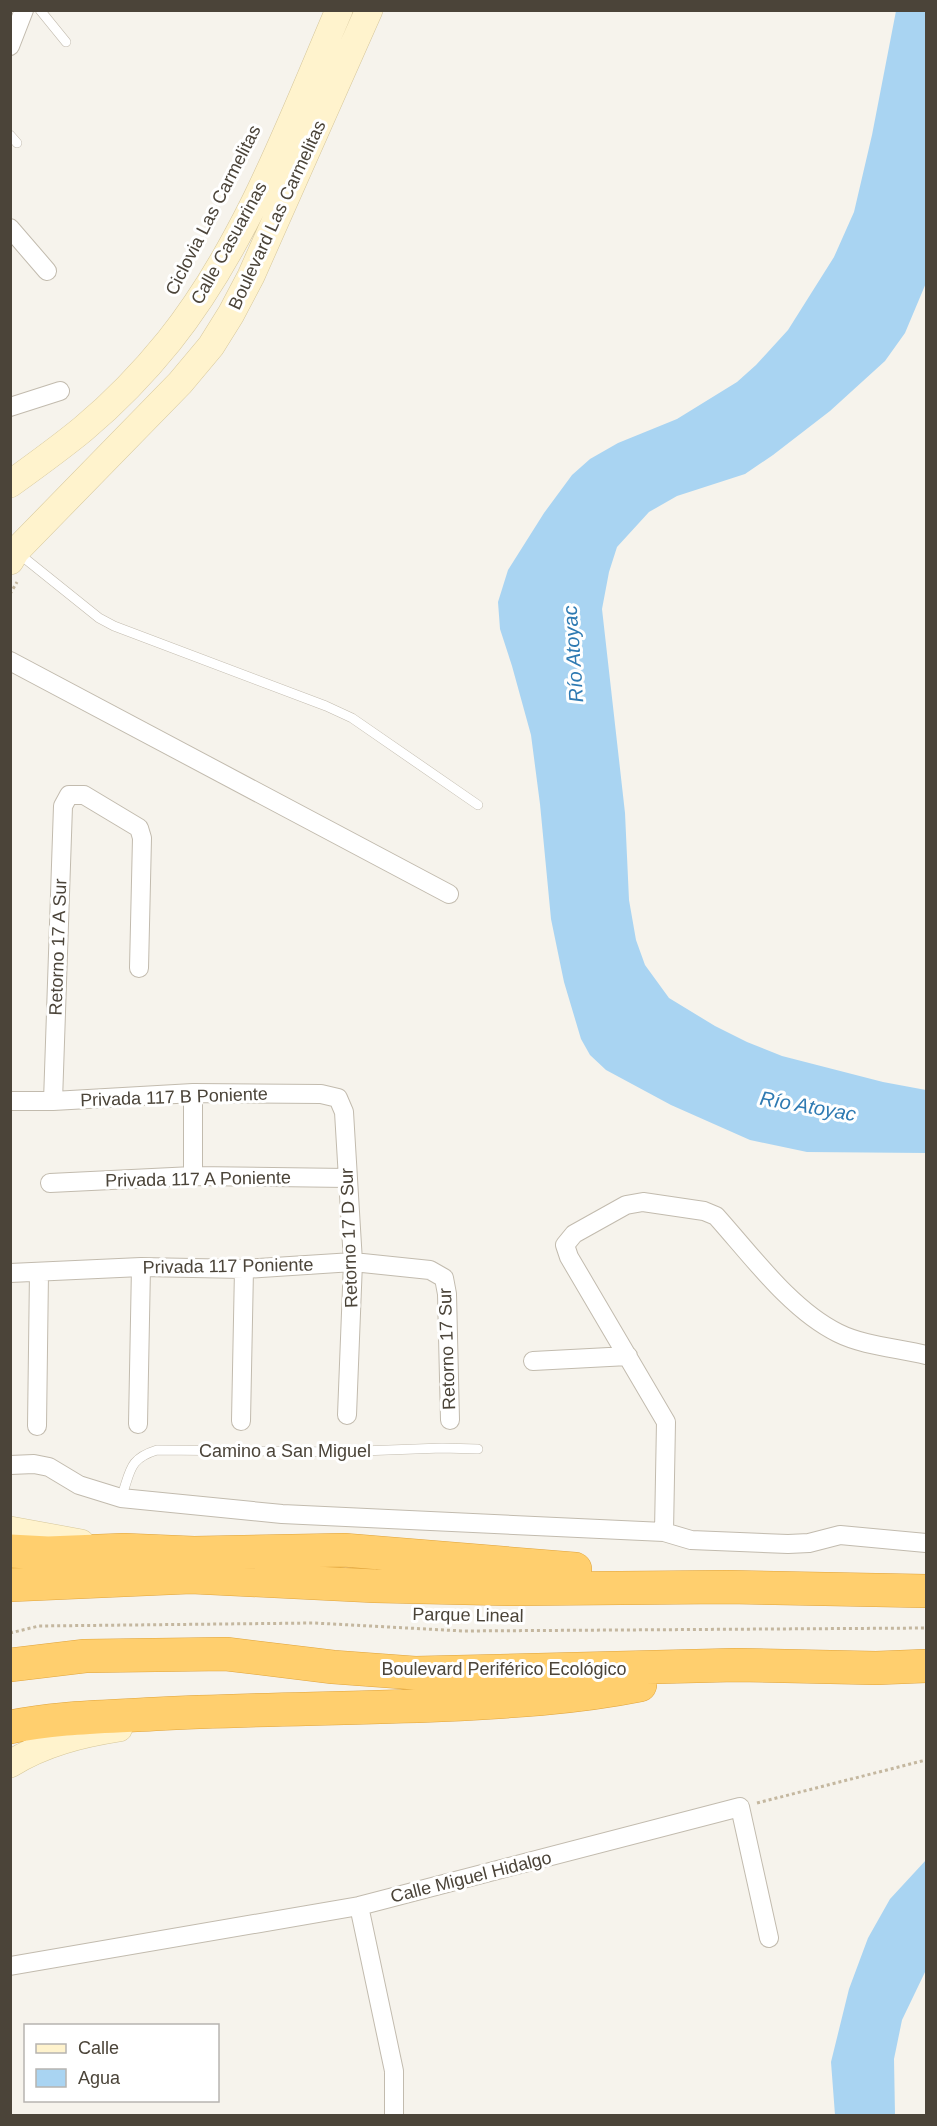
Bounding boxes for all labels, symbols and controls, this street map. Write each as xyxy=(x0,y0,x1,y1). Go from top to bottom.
street label: Boulevard Las Carmelitas xyxy=(224,117,330,313)
street label: Ciclovia Las Carmelitas xyxy=(161,122,265,298)
street label: Calle Casuarinas xyxy=(187,178,271,308)
water label: Río Atoyac xyxy=(559,605,587,703)
street label: Retorno 17 A Sur xyxy=(46,878,70,1016)
street label: Privada 117 B Poniente xyxy=(80,1084,268,1110)
water label: Río Atoyac xyxy=(758,1087,858,1125)
street label: Privada 117 A Poniente xyxy=(105,1167,291,1191)
street label: Retorno 17 D Sur xyxy=(337,1168,361,1308)
street label: Privada 117 Poniente xyxy=(142,1255,314,1277)
street label: Retorno 17 Sur xyxy=(435,1288,459,1410)
street label: Camino a San Miguel xyxy=(199,1441,371,1461)
street label: Parque Lineal xyxy=(412,1604,524,1626)
street label: Boulevard Periférico Ecológico xyxy=(381,1659,627,1679)
street label: Calle Miguel Hidalgo xyxy=(388,1847,554,1907)
legend xyxy=(24,2024,219,2102)
text: Calle xyxy=(78,2038,119,2058)
text: Agua xyxy=(78,2068,121,2088)

